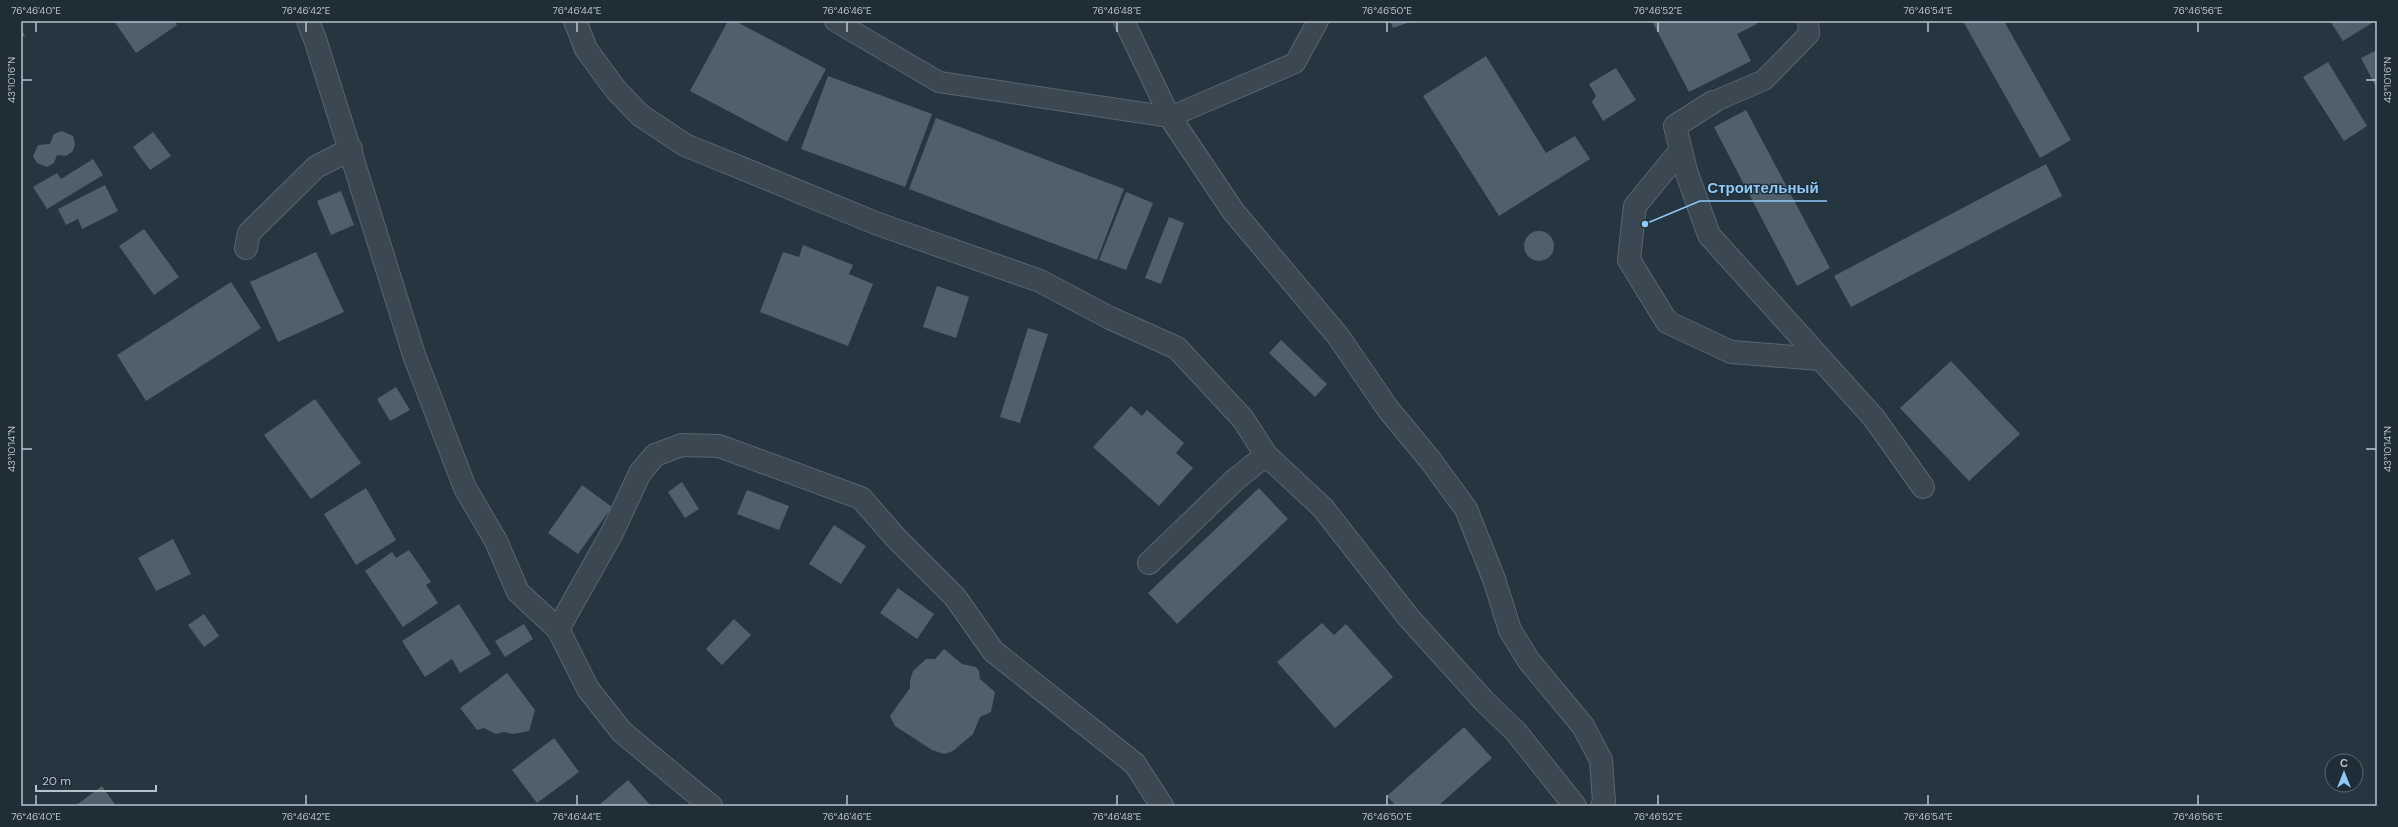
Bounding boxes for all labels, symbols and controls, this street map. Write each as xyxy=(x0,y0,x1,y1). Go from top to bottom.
text: 76°46'40"E xyxy=(11,4,61,17)
text: 76°46'42"E xyxy=(282,4,331,17)
text: 76°46'44"E xyxy=(553,4,602,17)
text: 76°46'46"E xyxy=(822,4,872,17)
text: 76°46'48"E xyxy=(1093,4,1142,17)
text: 76°46'50"E xyxy=(1362,4,1412,17)
text: 76°46'52"E xyxy=(1634,4,1683,17)
text: 76°46'54"E xyxy=(1903,4,1953,17)
text: 76°46'56"E xyxy=(2173,4,2223,17)
text: 43°10'16"N xyxy=(5,57,18,103)
text: 43°10'16"N xyxy=(2381,57,2394,103)
callout: Строительный xyxy=(1700,174,1827,201)
text: Строительный xyxy=(1707,178,1819,198)
text: 43°10'14"N xyxy=(5,426,18,472)
text: 43°10'14"N xyxy=(2381,426,2394,472)
north arrow xyxy=(2324,753,2364,793)
text: С xyxy=(2340,756,2348,770)
scale bar xyxy=(36,767,156,793)
text: 20 m xyxy=(42,773,71,789)
text: 76°46'40"E xyxy=(11,810,61,823)
text: 76°46'42"E xyxy=(282,810,331,823)
text: 76°46'44"E xyxy=(553,810,602,823)
text: 76°46'46"E xyxy=(822,810,872,823)
text: 76°46'48"E xyxy=(1093,810,1142,823)
text: 76°46'50"E xyxy=(1362,810,1412,823)
text: 76°46'52"E xyxy=(1634,810,1683,823)
text: 76°46'54"E xyxy=(1903,810,1953,823)
text: 76°46'56"E xyxy=(2173,810,2223,823)

